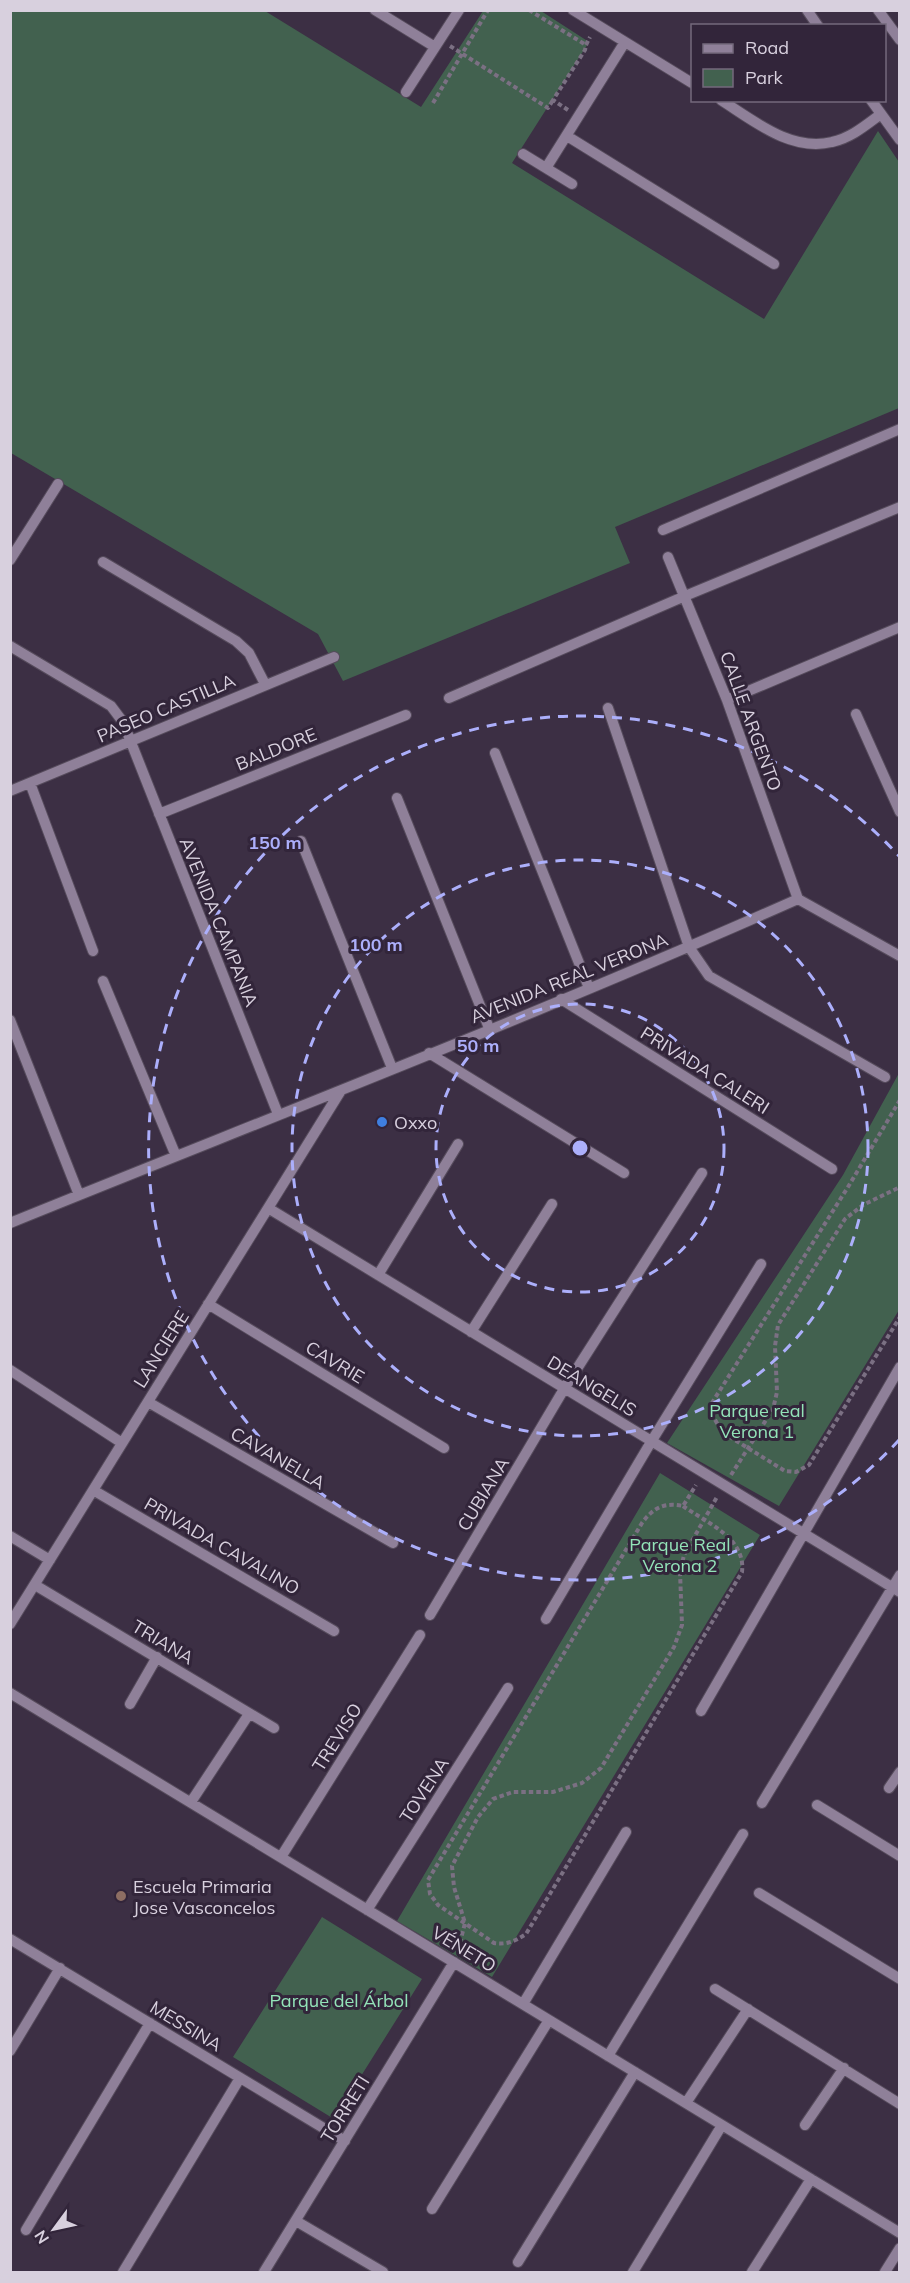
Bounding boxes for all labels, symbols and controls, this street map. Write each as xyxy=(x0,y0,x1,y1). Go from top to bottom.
legend xyxy=(691,24,886,102)
text: Road xyxy=(745,36,789,59)
text: Park xyxy=(745,66,784,89)
street label: CALLE ARGENTO xyxy=(715,648,787,794)
street label: PASEO CASTILLA xyxy=(93,669,239,747)
street label: BALDORE xyxy=(232,722,320,776)
text: 150 m xyxy=(248,831,302,854)
street label: AVENIDA CAMPANIA xyxy=(175,834,263,1010)
street label: AVENIDA REAL VERONA xyxy=(467,928,671,1028)
text: 100 m xyxy=(349,933,403,956)
street label: PRIVADA CALERI xyxy=(636,1021,774,1119)
text: 50 m xyxy=(457,1034,499,1057)
place label: Oxxo xyxy=(394,1111,437,1134)
marker: Oxxo xyxy=(375,1115,389,1129)
centre of rings xyxy=(570,1138,590,1158)
street label: LANCIERE xyxy=(128,1306,194,1392)
street label: CAVRIE xyxy=(301,1336,369,1388)
street label: DEANGELIS xyxy=(543,1350,641,1422)
park label: Parque real Verona 1 xyxy=(709,1399,805,1443)
street label: CAVANELLA xyxy=(227,1422,329,1494)
street label: CUBIANA xyxy=(452,1453,514,1535)
street label: PRIVADA CAVALINO xyxy=(140,1492,304,1600)
park label: Parque Real Verona 2 xyxy=(629,1533,731,1577)
street label: TRIANA xyxy=(128,1615,198,1669)
street label: TREVISO xyxy=(307,1699,367,1775)
street label: TOVENA xyxy=(394,1753,454,1827)
place label: Escuela Primaria Jose Vasconcelos xyxy=(133,1875,276,1919)
marker: Escuela Primaria Jose Vasconcelos xyxy=(114,1889,128,1903)
street label: VÉNETO xyxy=(428,1921,500,1977)
park label: Parque del Árbol xyxy=(270,1989,408,2012)
street label: MESSINA xyxy=(146,1996,226,2056)
street label: TORRETI xyxy=(315,2071,375,2147)
north arrow xyxy=(24,2199,84,2259)
text: N xyxy=(30,2227,53,2248)

